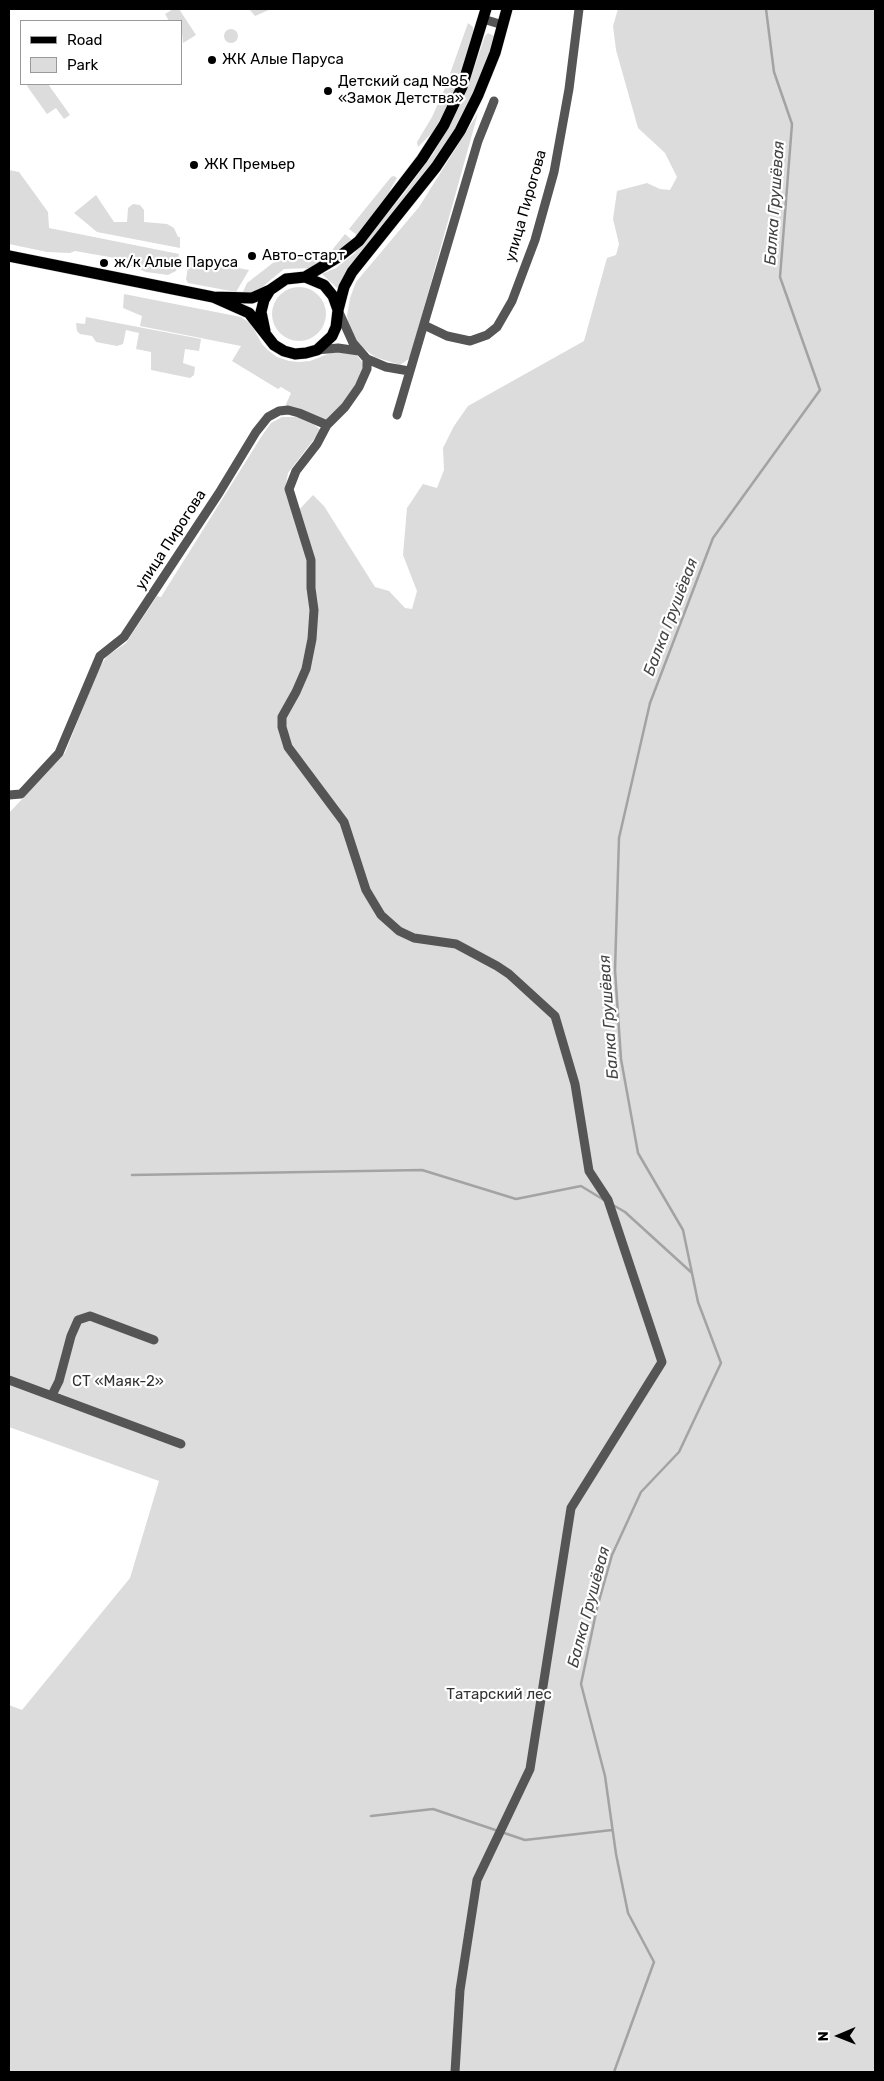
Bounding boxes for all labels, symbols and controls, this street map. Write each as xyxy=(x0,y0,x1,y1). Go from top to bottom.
legend xyxy=(20,20,182,85)
text: Road xyxy=(67,31,103,49)
place label: ЖК Алые Паруса xyxy=(222,51,344,69)
marker: ЖК Алые Паруса xyxy=(206,54,218,66)
text: Park xyxy=(67,56,98,74)
place label: Детский сад №85 «Замок Детства» xyxy=(338,73,468,108)
marker: Детский сад №85 «Замок Детства» xyxy=(322,85,334,97)
water label: Балка Грушёвая xyxy=(761,140,789,266)
street label: улица Пирогова xyxy=(501,148,551,264)
place label: ЖК Премьер xyxy=(204,156,295,174)
marker: ЖК Премьер xyxy=(188,159,200,171)
place label: Авто-старт xyxy=(262,247,345,265)
marker: Авто-старт xyxy=(246,250,258,262)
place label: ж/к Алые Паруса xyxy=(114,254,238,272)
marker: ж/к Алые Паруса xyxy=(98,257,110,269)
street label: улица Пирогова xyxy=(132,487,210,593)
water label: Балка Грушёвая xyxy=(640,556,702,678)
water label: Балка Грушёвая xyxy=(595,954,623,1080)
park label: СТ «Маяк-2» xyxy=(72,1373,164,1391)
water label: Балка Грушёвая xyxy=(564,1544,614,1670)
park label: Татарский лес xyxy=(446,1686,552,1704)
north arrow xyxy=(814,2011,864,2061)
text: N xyxy=(815,2031,832,2041)

